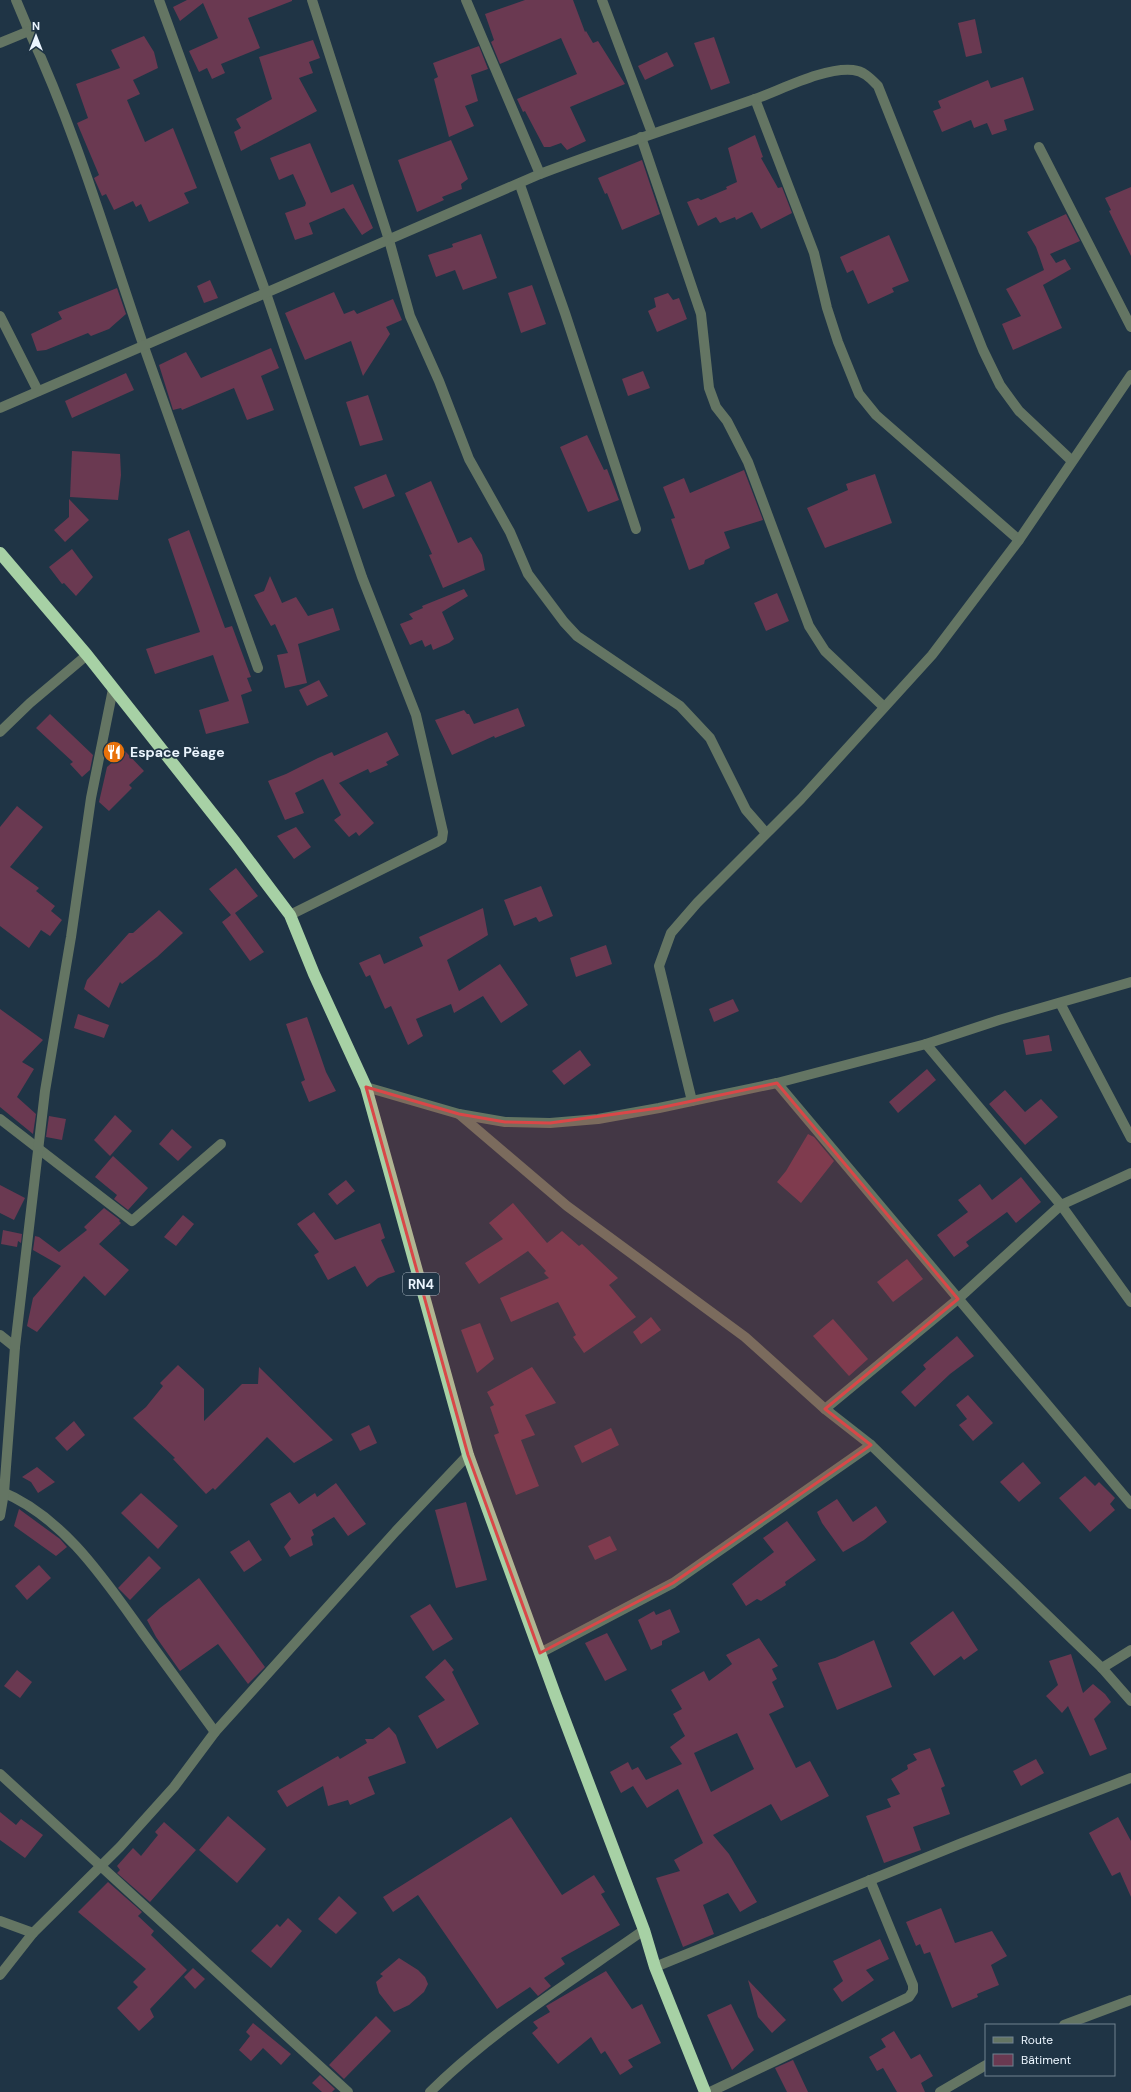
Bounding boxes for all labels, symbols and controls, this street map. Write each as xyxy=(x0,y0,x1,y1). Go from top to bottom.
north arrow xyxy=(16,16,56,56)
text: N xyxy=(32,19,40,33)
restaurant icon: Espace Pëage xyxy=(101,739,127,765)
place label: Espace Pëage xyxy=(130,743,225,761)
road number: RN4 xyxy=(403,1273,439,1295)
legend xyxy=(985,2024,1115,2076)
text: Route xyxy=(1021,2032,1053,2048)
text: Bâtiment xyxy=(1021,2052,1072,2068)

